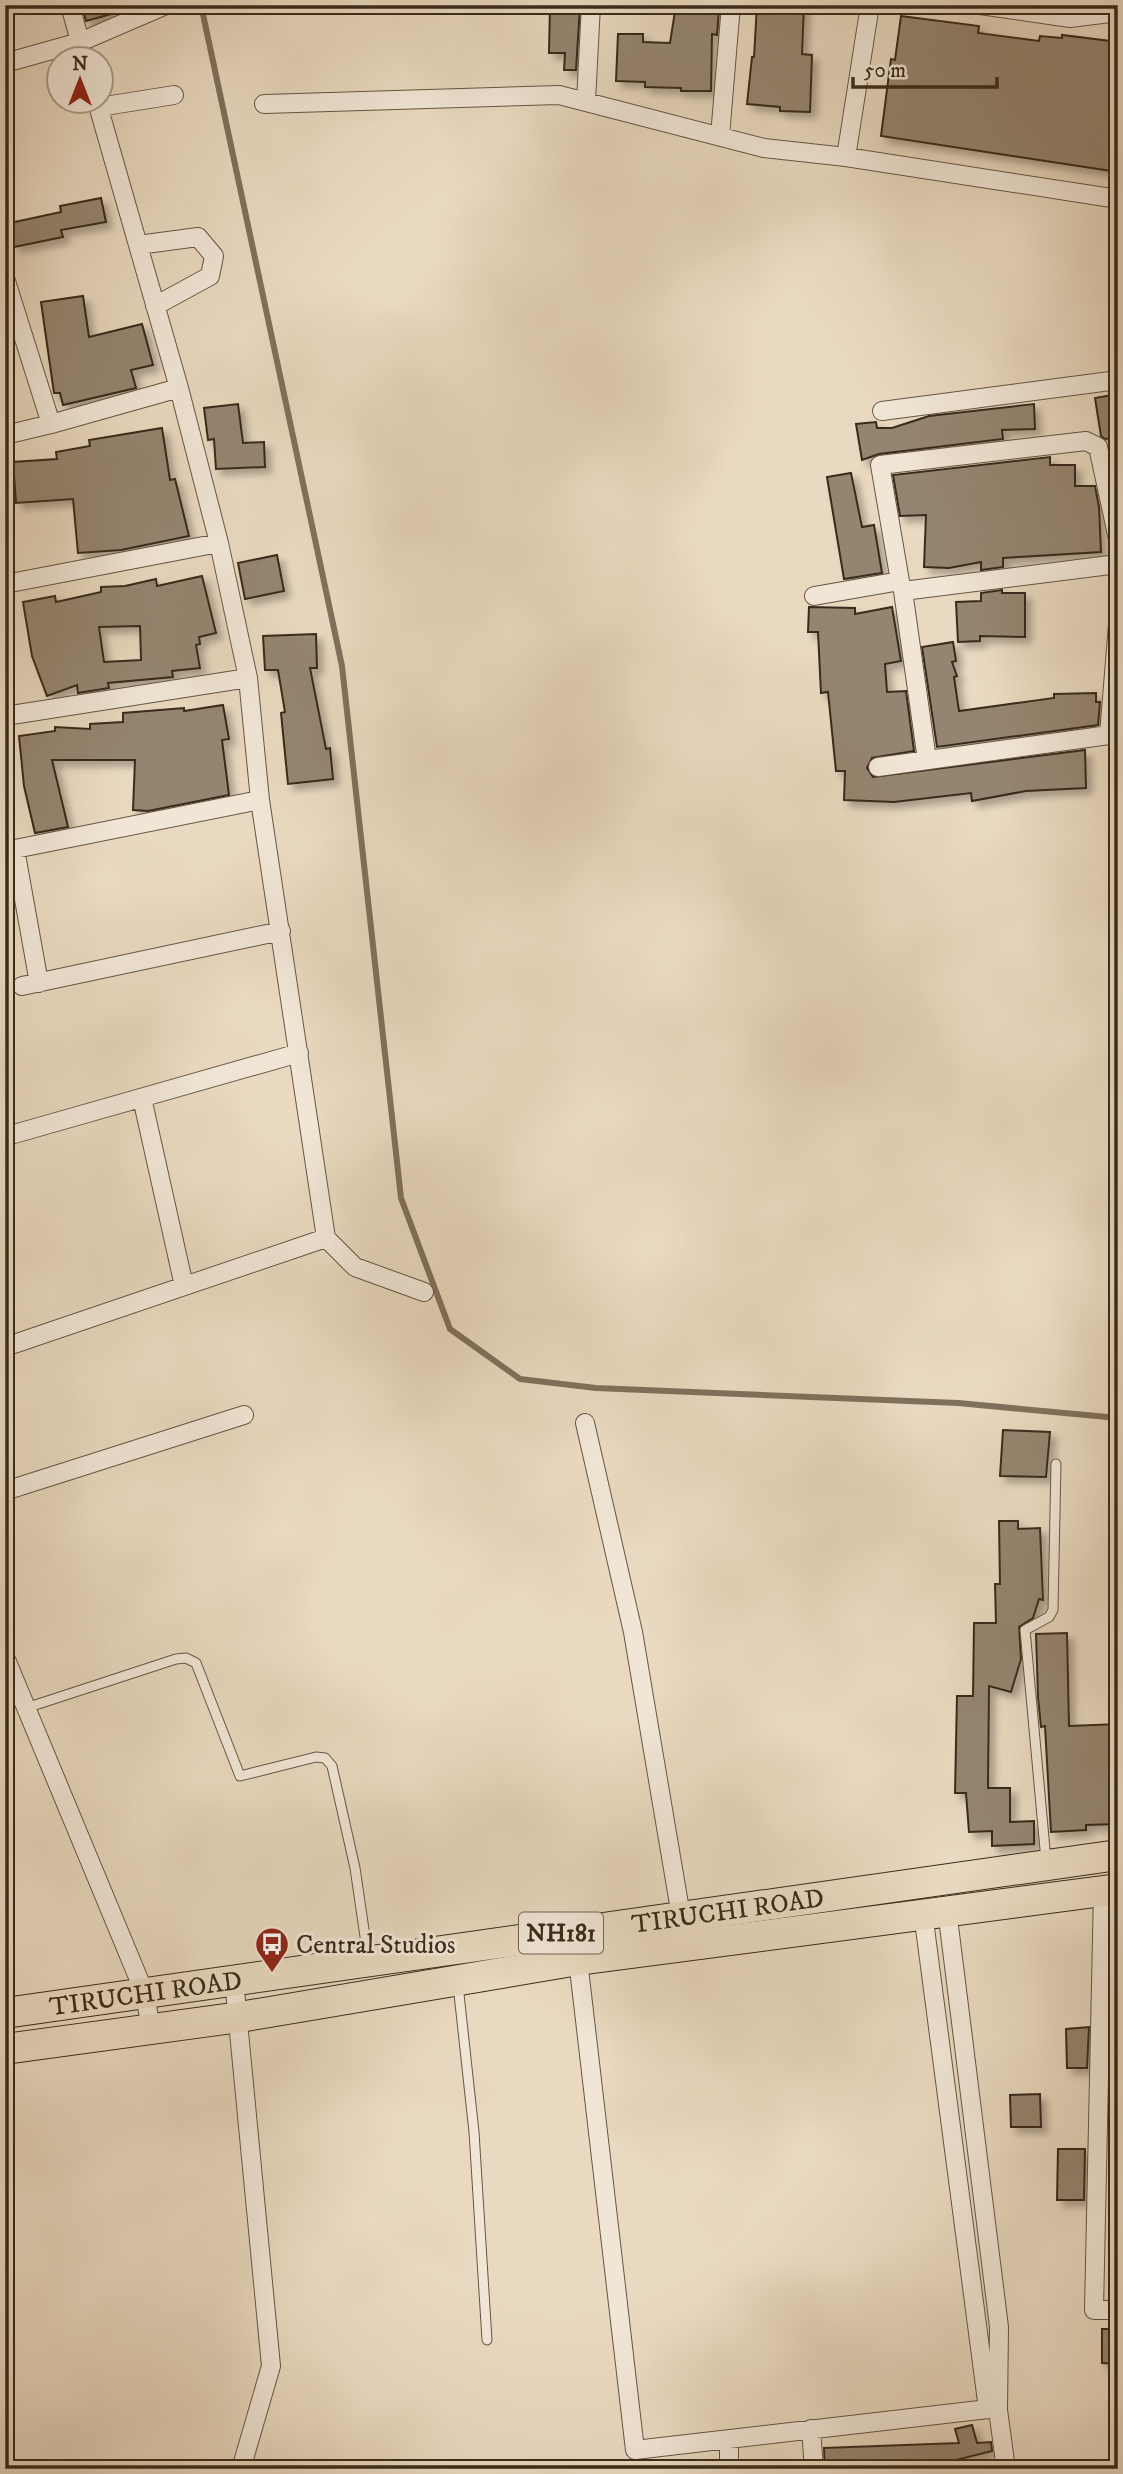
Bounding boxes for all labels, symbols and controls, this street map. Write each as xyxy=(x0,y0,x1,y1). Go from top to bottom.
north arrow xyxy=(46,46,116,116)
scale bar xyxy=(853,46,997,90)
text: N xyxy=(72,53,88,76)
text: 50 m xyxy=(864,58,906,84)
street label: TIRUCHI ROAD xyxy=(630,1882,826,1942)
road number: NH181 xyxy=(519,1912,603,1954)
bus stop icon: Central Studios xyxy=(253,1925,291,1974)
place label: Central Studios xyxy=(296,1929,455,1962)
street label: TIRUCHI ROAD xyxy=(47,1965,244,2024)

